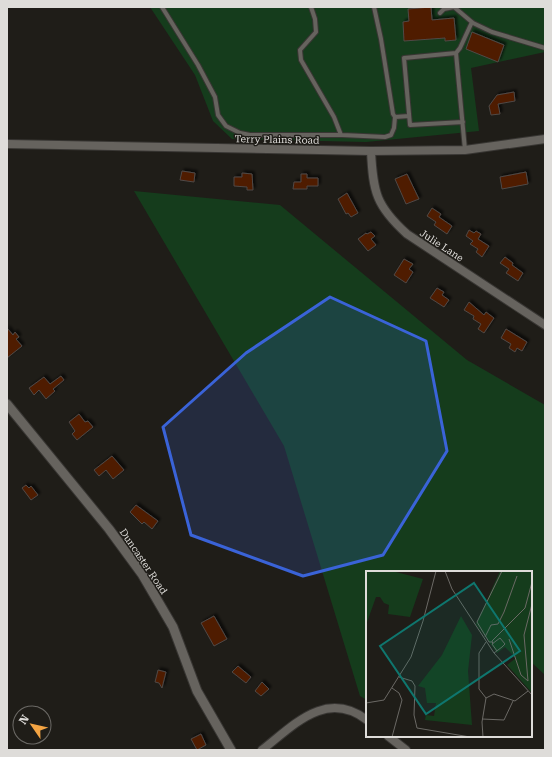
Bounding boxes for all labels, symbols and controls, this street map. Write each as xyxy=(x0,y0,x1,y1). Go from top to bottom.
street label: Terry Plains Road xyxy=(235,133,320,146)
street label: Julie Lane xyxy=(418,227,466,264)
street label: Duncaster Road xyxy=(118,526,170,597)
inset map xyxy=(366,571,532,737)
north arrow xyxy=(12,705,52,745)
text: N xyxy=(16,712,32,727)

